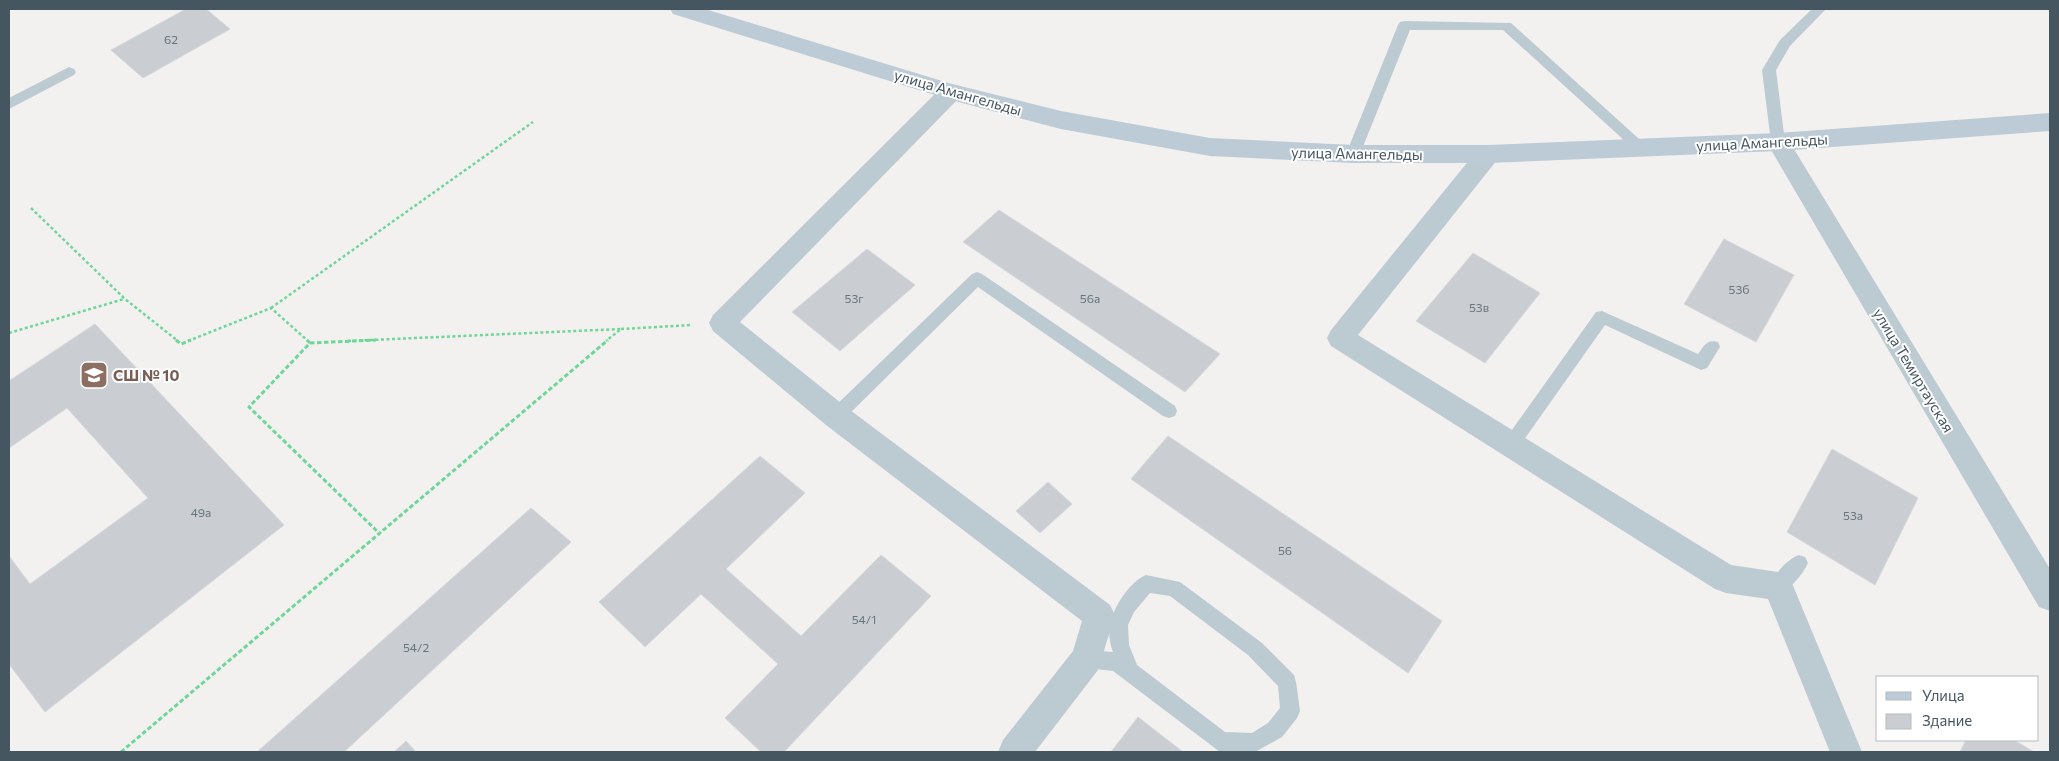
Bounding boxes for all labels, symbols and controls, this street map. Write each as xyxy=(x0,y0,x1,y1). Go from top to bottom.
house number: 62 xyxy=(164,32,178,46)
street label: улица Амангельды xyxy=(892,65,1024,119)
street label: улица Амангельды xyxy=(1696,130,1828,154)
street label: улица Амангельды xyxy=(1291,143,1423,163)
house number: 53б xyxy=(1728,282,1750,296)
house number: 53г xyxy=(844,291,864,305)
house number: 56а xyxy=(1080,291,1100,305)
house number: 53в xyxy=(1469,300,1489,314)
street label: улица Темиртауская xyxy=(1870,305,1958,435)
school or university icon: СШ № 10 xyxy=(79,360,109,390)
place label: СШ № 10 xyxy=(113,366,179,384)
house number: 49а xyxy=(191,505,211,519)
house number: 53а xyxy=(1843,508,1863,522)
house number: 56 xyxy=(1278,543,1292,557)
house number: 54/1 xyxy=(852,612,876,626)
house number: 54/2 xyxy=(403,640,429,654)
legend xyxy=(1876,676,2039,741)
text: Улица xyxy=(1922,686,1964,704)
text: Здание xyxy=(1922,711,1972,729)

